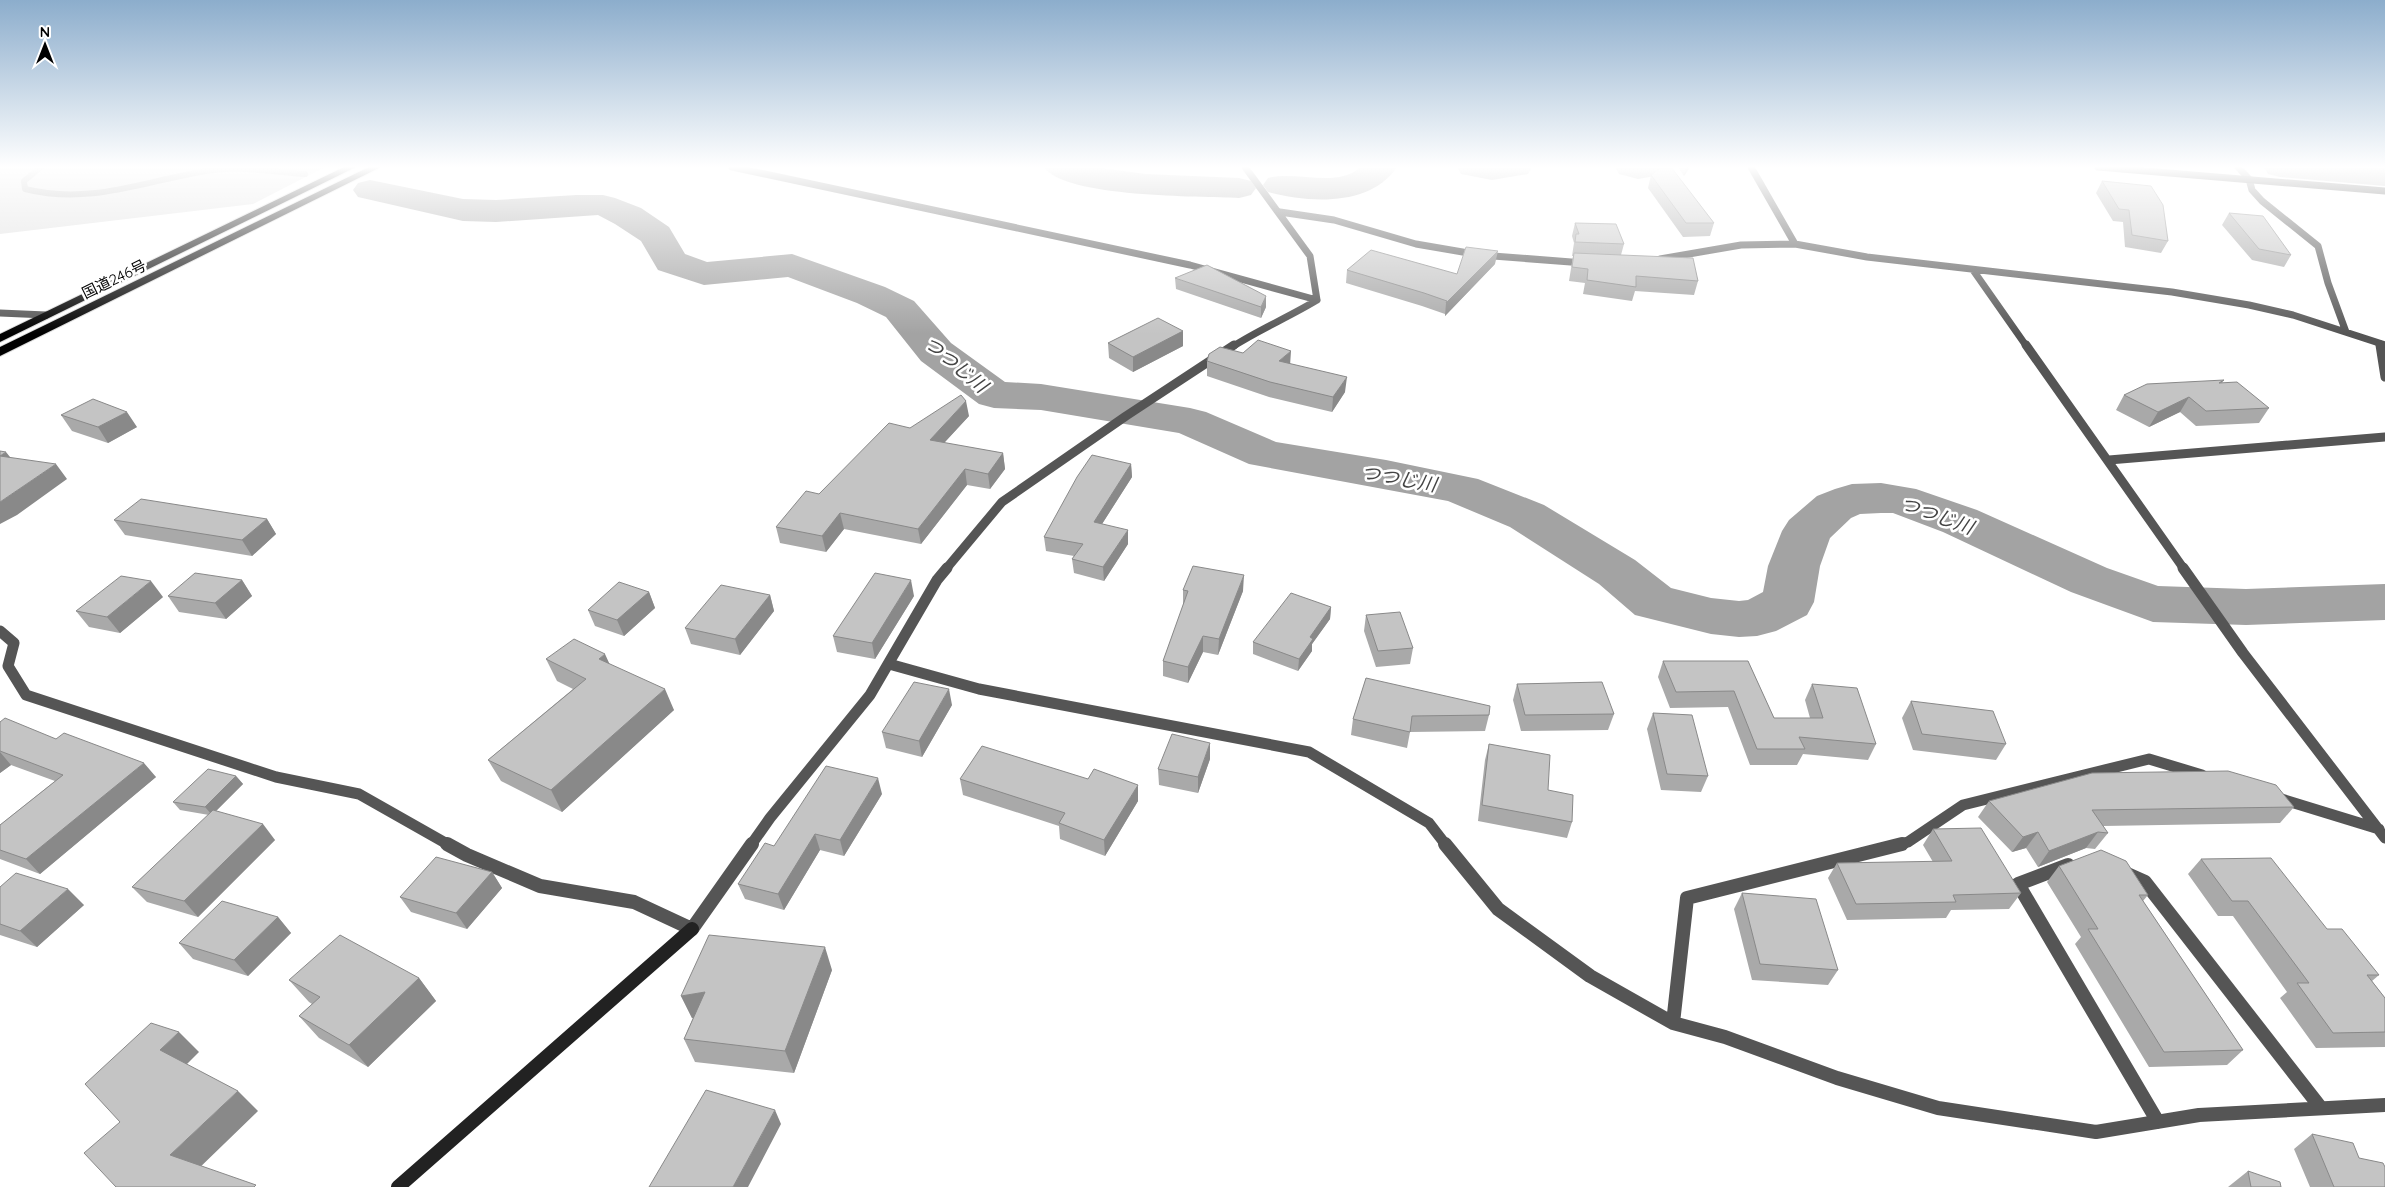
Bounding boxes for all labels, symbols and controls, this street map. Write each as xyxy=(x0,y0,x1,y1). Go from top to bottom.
north arrow xyxy=(20,20,70,70)
text: N xyxy=(40,23,50,41)
street label: 国道246号 xyxy=(79,255,149,303)
water label: つつじ川 xyxy=(919,330,994,399)
water label: つつじ川 xyxy=(1359,460,1440,497)
water label: つつじ川 xyxy=(1897,491,1979,540)

